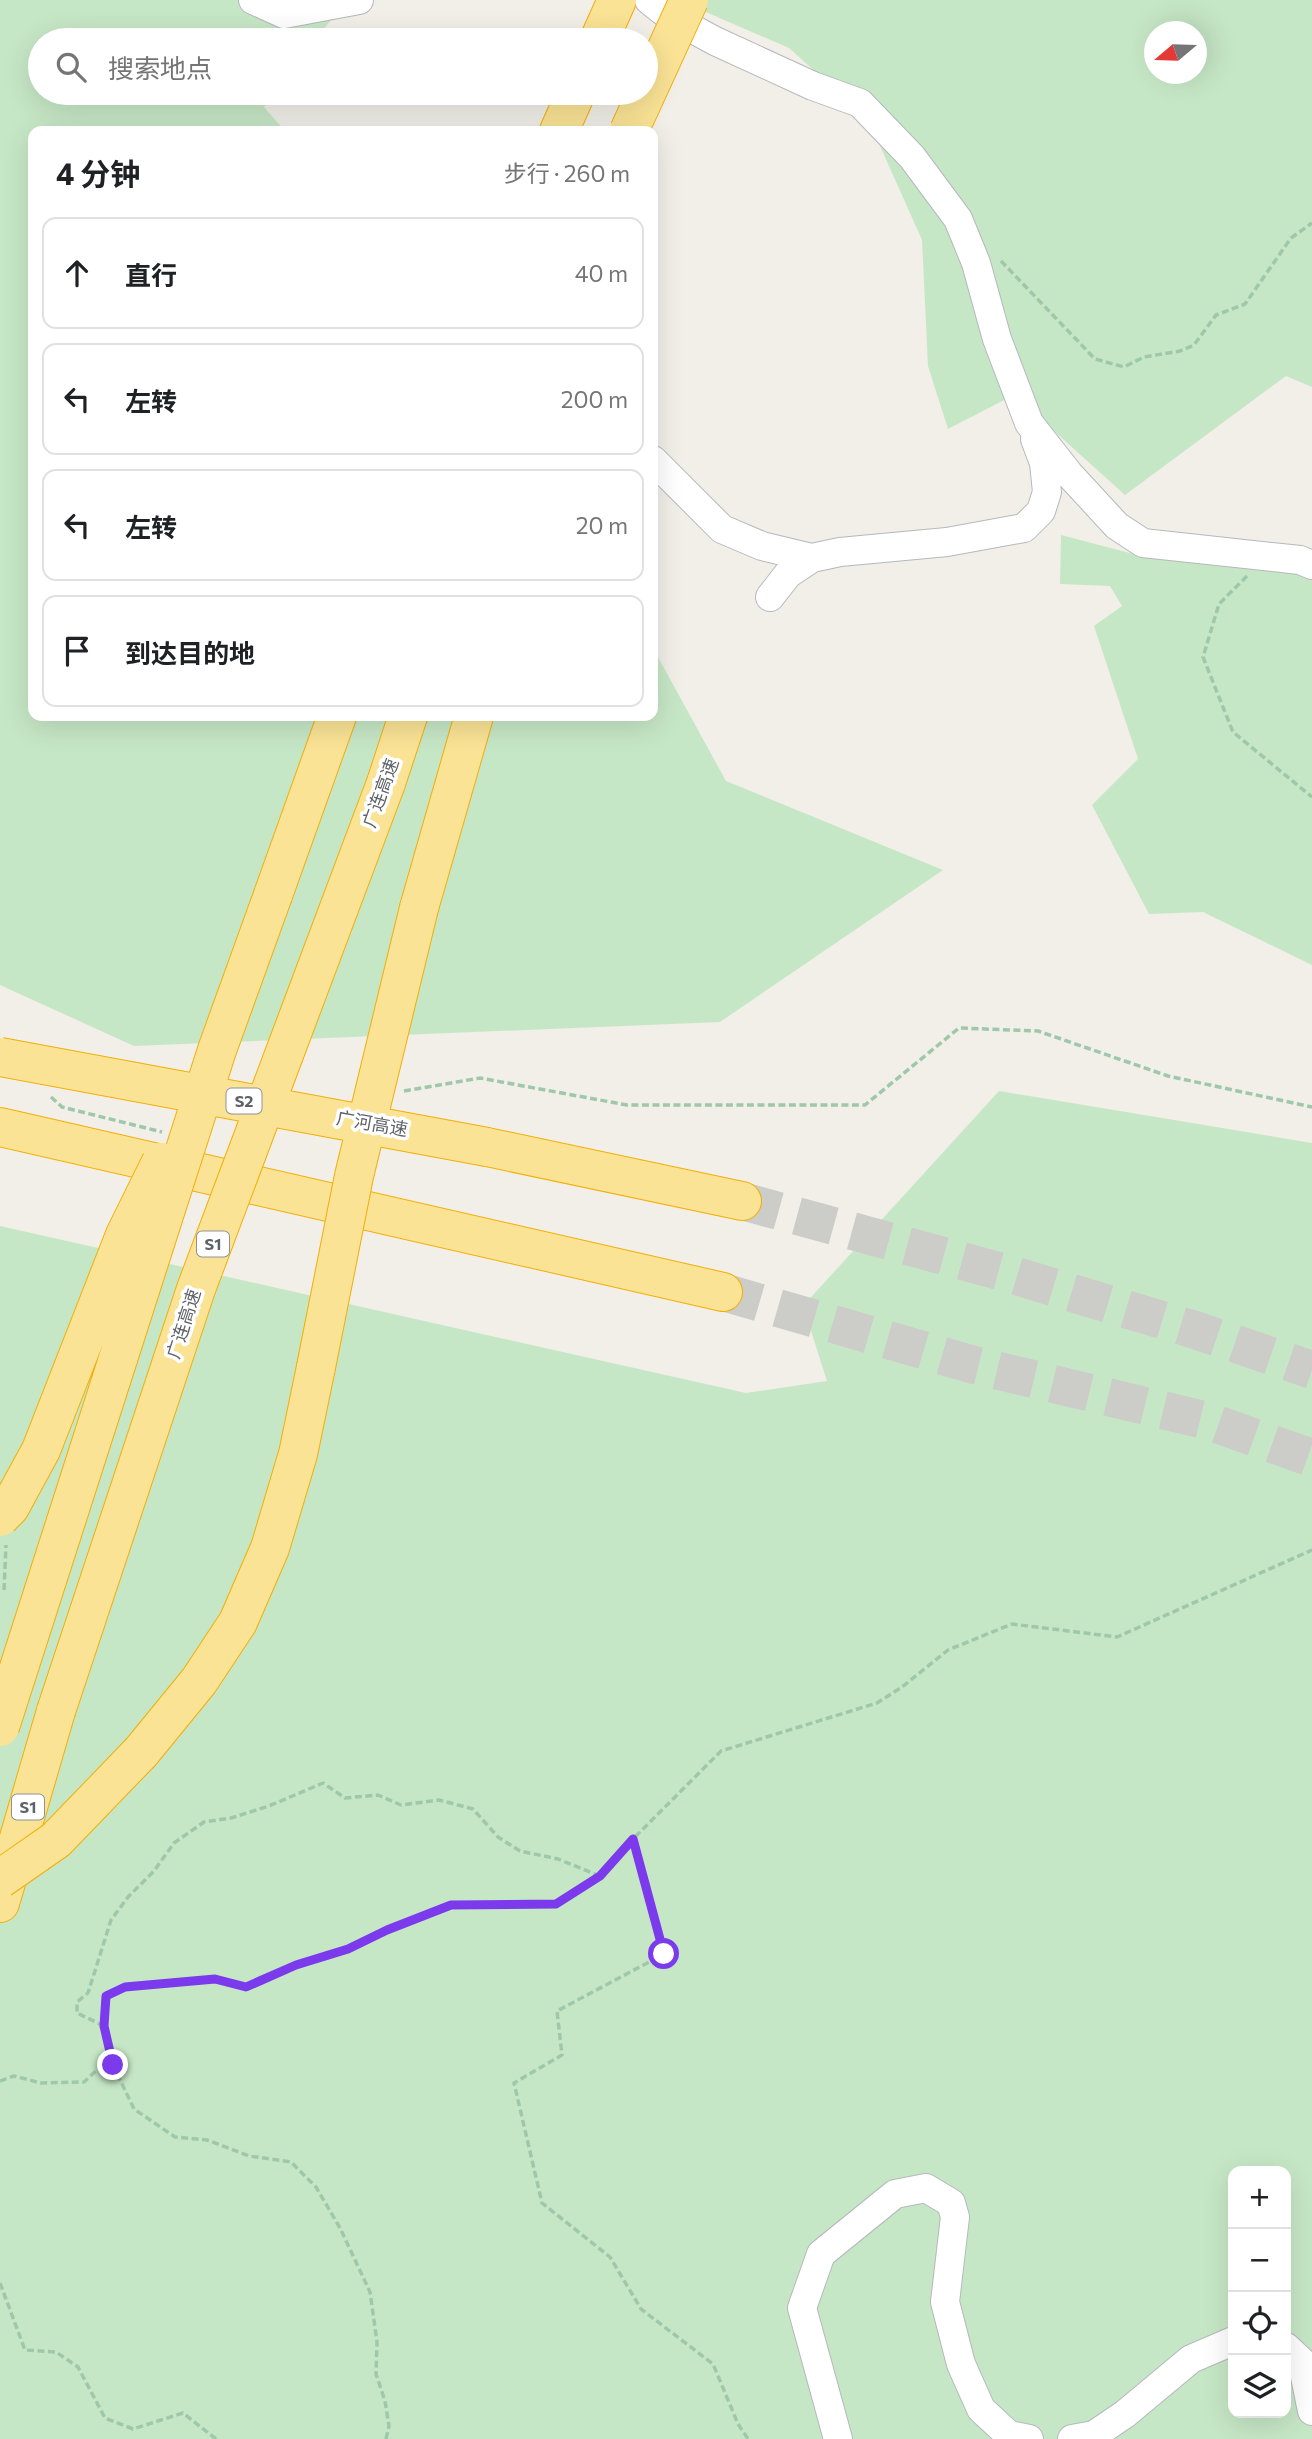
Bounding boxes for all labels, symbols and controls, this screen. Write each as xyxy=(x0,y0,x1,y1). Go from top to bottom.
north arrow xyxy=(1144,21,1207,84)
search box xyxy=(28,28,658,105)
icon: search xyxy=(52,48,90,86)
text: 搜索地点 xyxy=(108,52,212,83)
text: 4 分钟 xyxy=(56,154,140,191)
text: 步行 · 260 m xyxy=(504,159,630,187)
icon: ahead xyxy=(58,254,96,292)
text: 直行 xyxy=(125,259,177,290)
text: 40 m xyxy=(575,259,628,287)
icon: left xyxy=(58,380,96,418)
text: 左转 xyxy=(125,385,177,416)
text: 200 m xyxy=(561,385,628,413)
icon: left xyxy=(58,506,96,544)
text: 左转 xyxy=(125,511,177,542)
text: 20 m xyxy=(576,511,628,539)
icon: arrive xyxy=(58,632,96,670)
text: 到达目的地 xyxy=(125,637,255,668)
street label: 广连高速 xyxy=(357,755,403,830)
road number: S2 xyxy=(226,1088,262,1114)
street label: 广河高速 xyxy=(335,1106,410,1140)
road number: S1 xyxy=(197,1232,229,1256)
street label: 广连高速 xyxy=(161,1286,205,1361)
road number: S1 xyxy=(12,1795,44,1820)
route start xyxy=(648,1938,679,1969)
route end xyxy=(97,2049,128,2080)
map controls xyxy=(1228,2166,1291,2418)
button: + xyxy=(1228,2166,1291,2229)
button: − xyxy=(1228,2229,1291,2292)
button: locate xyxy=(1228,2292,1291,2355)
button: layers xyxy=(1228,2355,1291,2418)

